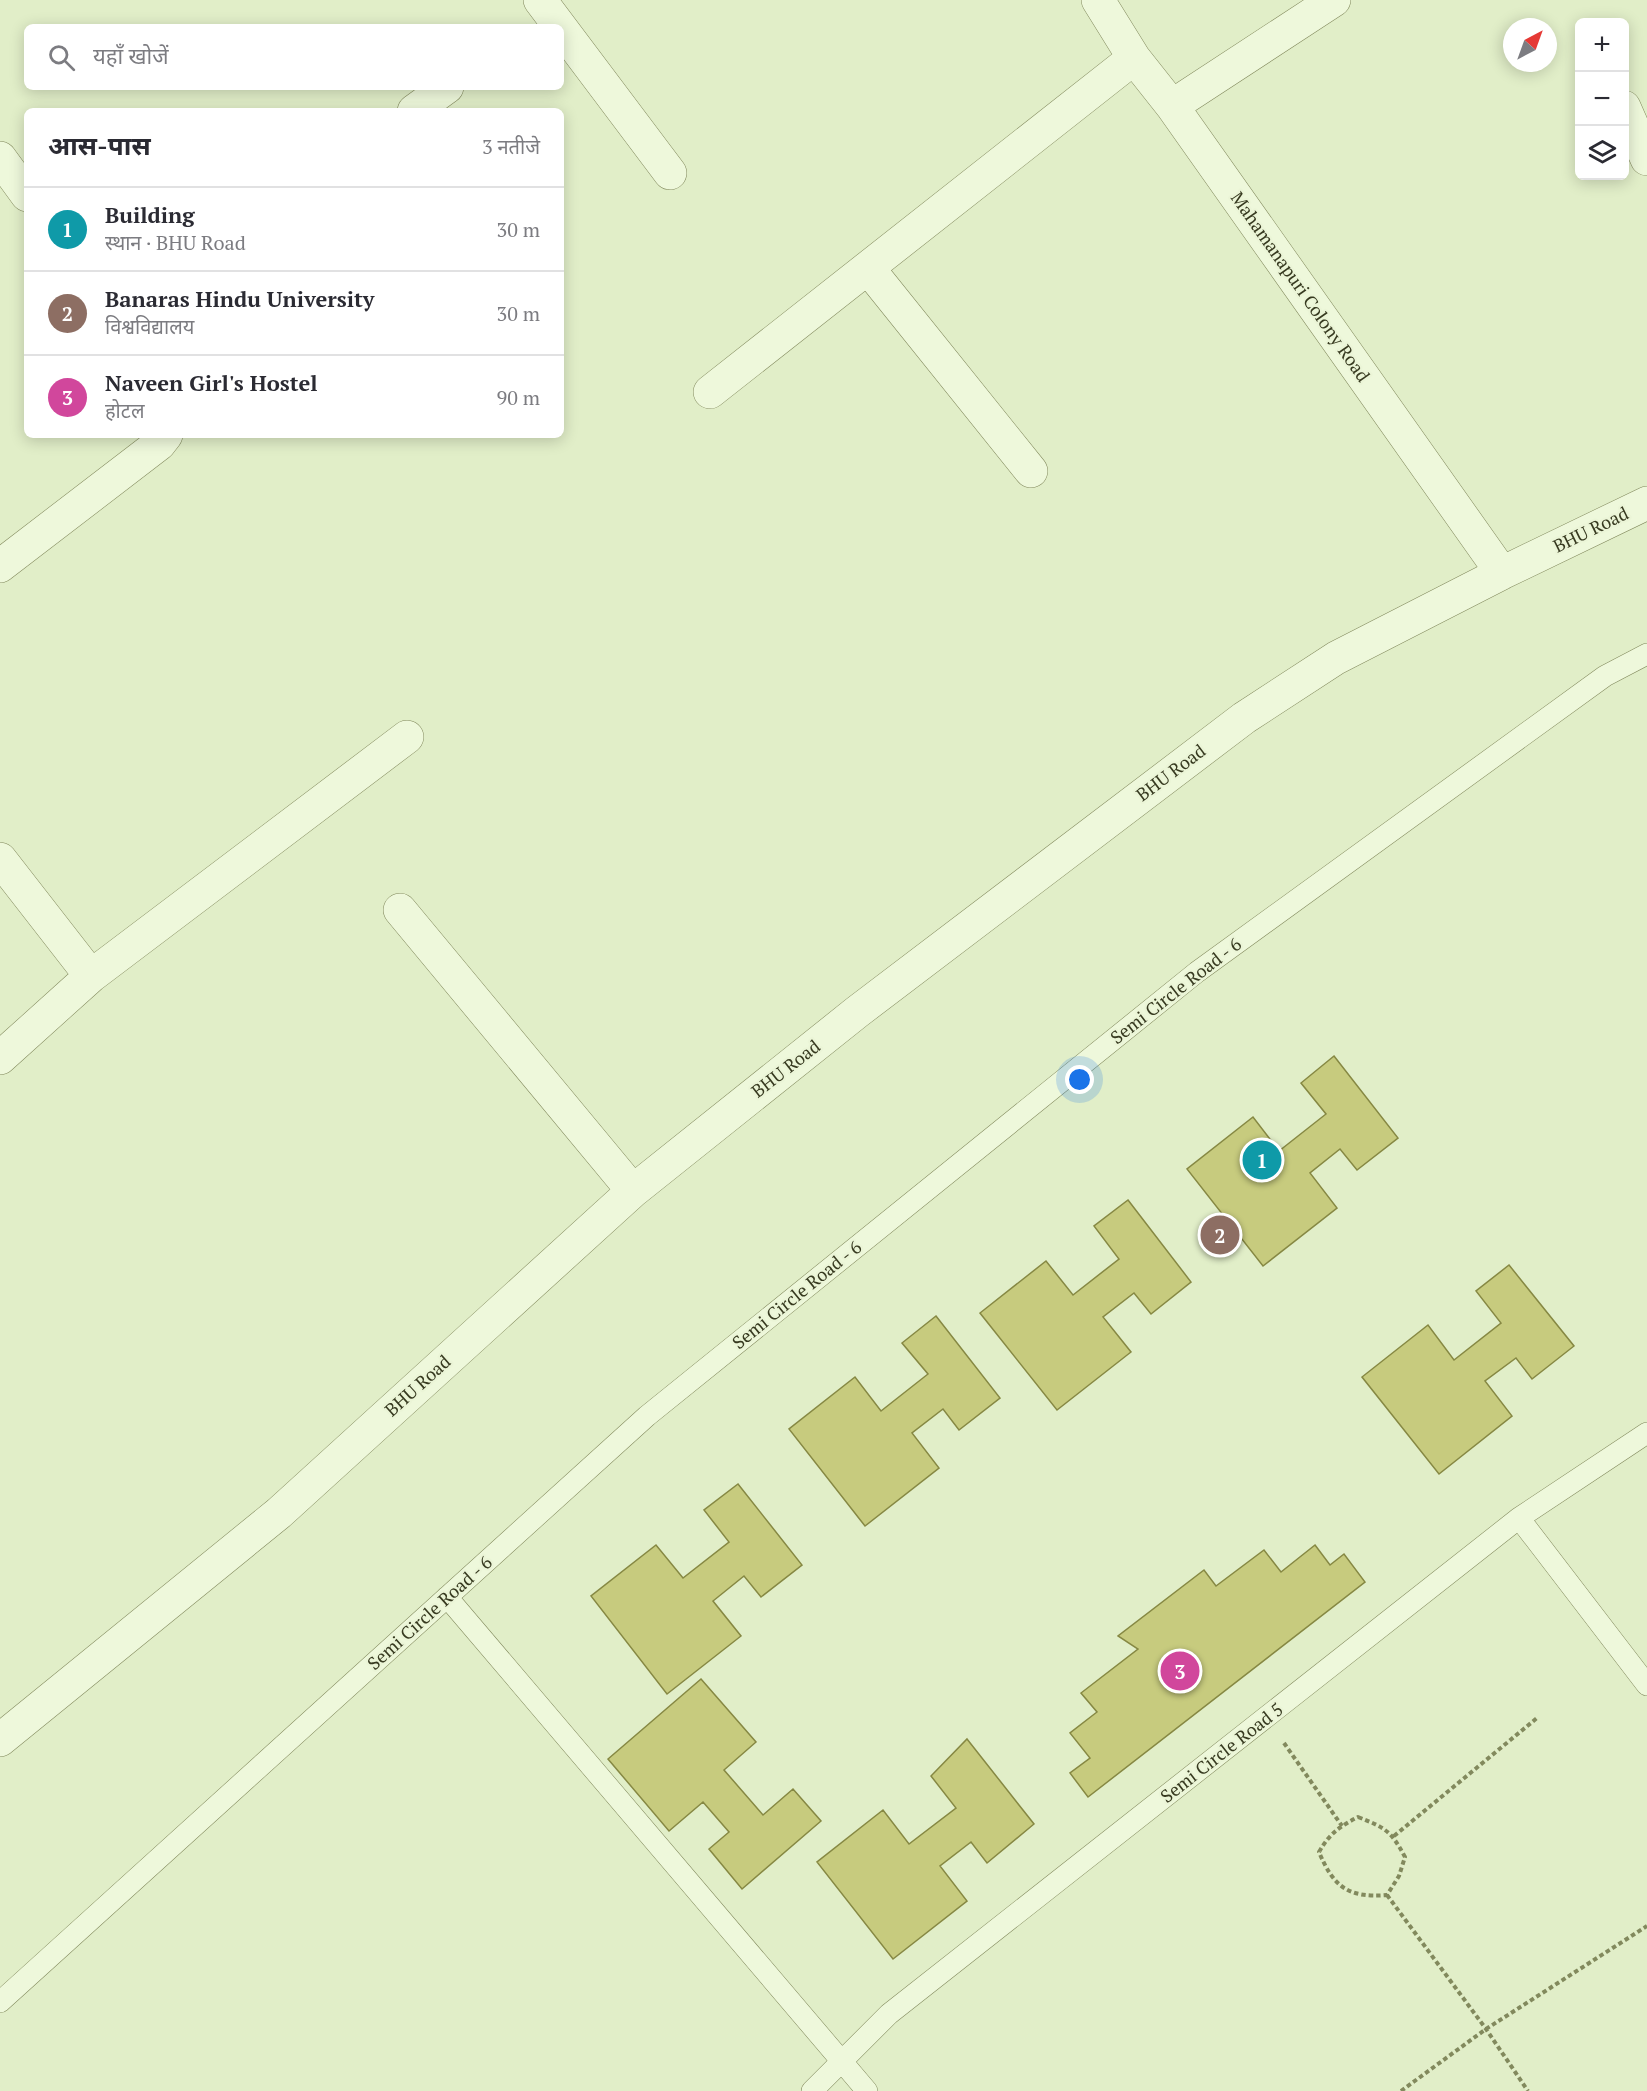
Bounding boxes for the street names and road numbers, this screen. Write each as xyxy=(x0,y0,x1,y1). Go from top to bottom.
street label: Mahamanapuri Colony Road xyxy=(1226,187,1376,386)
street label: BHU Road xyxy=(1549,501,1632,558)
street label: BHU Road xyxy=(1131,738,1210,806)
street label: Semi Circle Road - 6 xyxy=(1105,931,1246,1049)
street label: BHU Road xyxy=(746,1034,825,1103)
street label: Semi Circle Road - 6 xyxy=(727,1234,866,1354)
street label: BHU Road xyxy=(379,1349,455,1421)
street label: Semi Circle Road - 6 xyxy=(362,1550,497,1675)
street label: Semi Circle Road 5 xyxy=(1155,1697,1288,1808)

